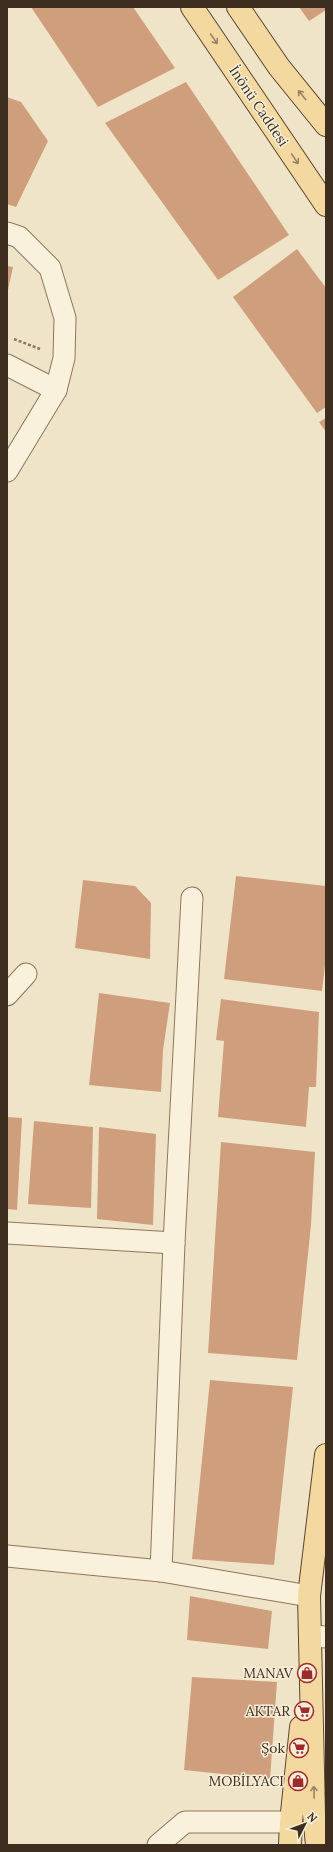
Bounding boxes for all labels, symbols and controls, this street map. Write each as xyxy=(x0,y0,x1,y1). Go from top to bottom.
one-way arrow xyxy=(210,34,218,45)
street label: İnönü Caddesi xyxy=(225,62,293,150)
one-way arrow xyxy=(297,89,306,100)
one-way arrow xyxy=(291,153,299,164)
shop icon: MANAV xyxy=(296,1662,318,1684)
place label: MANAV xyxy=(243,1664,294,1682)
supermarket icon: AKTAR xyxy=(293,1700,315,1722)
place label: AKTAR xyxy=(245,1702,290,1720)
supermarket icon: Şok xyxy=(288,1737,310,1759)
place label: Şok xyxy=(261,1739,285,1757)
shop icon: MOBİLYACI xyxy=(287,1770,309,1792)
place label: MOBİLYACI xyxy=(208,1772,284,1790)
one-way arrow xyxy=(310,1786,318,1799)
north arrow xyxy=(285,1804,325,1844)
text: N xyxy=(304,1809,321,1826)

